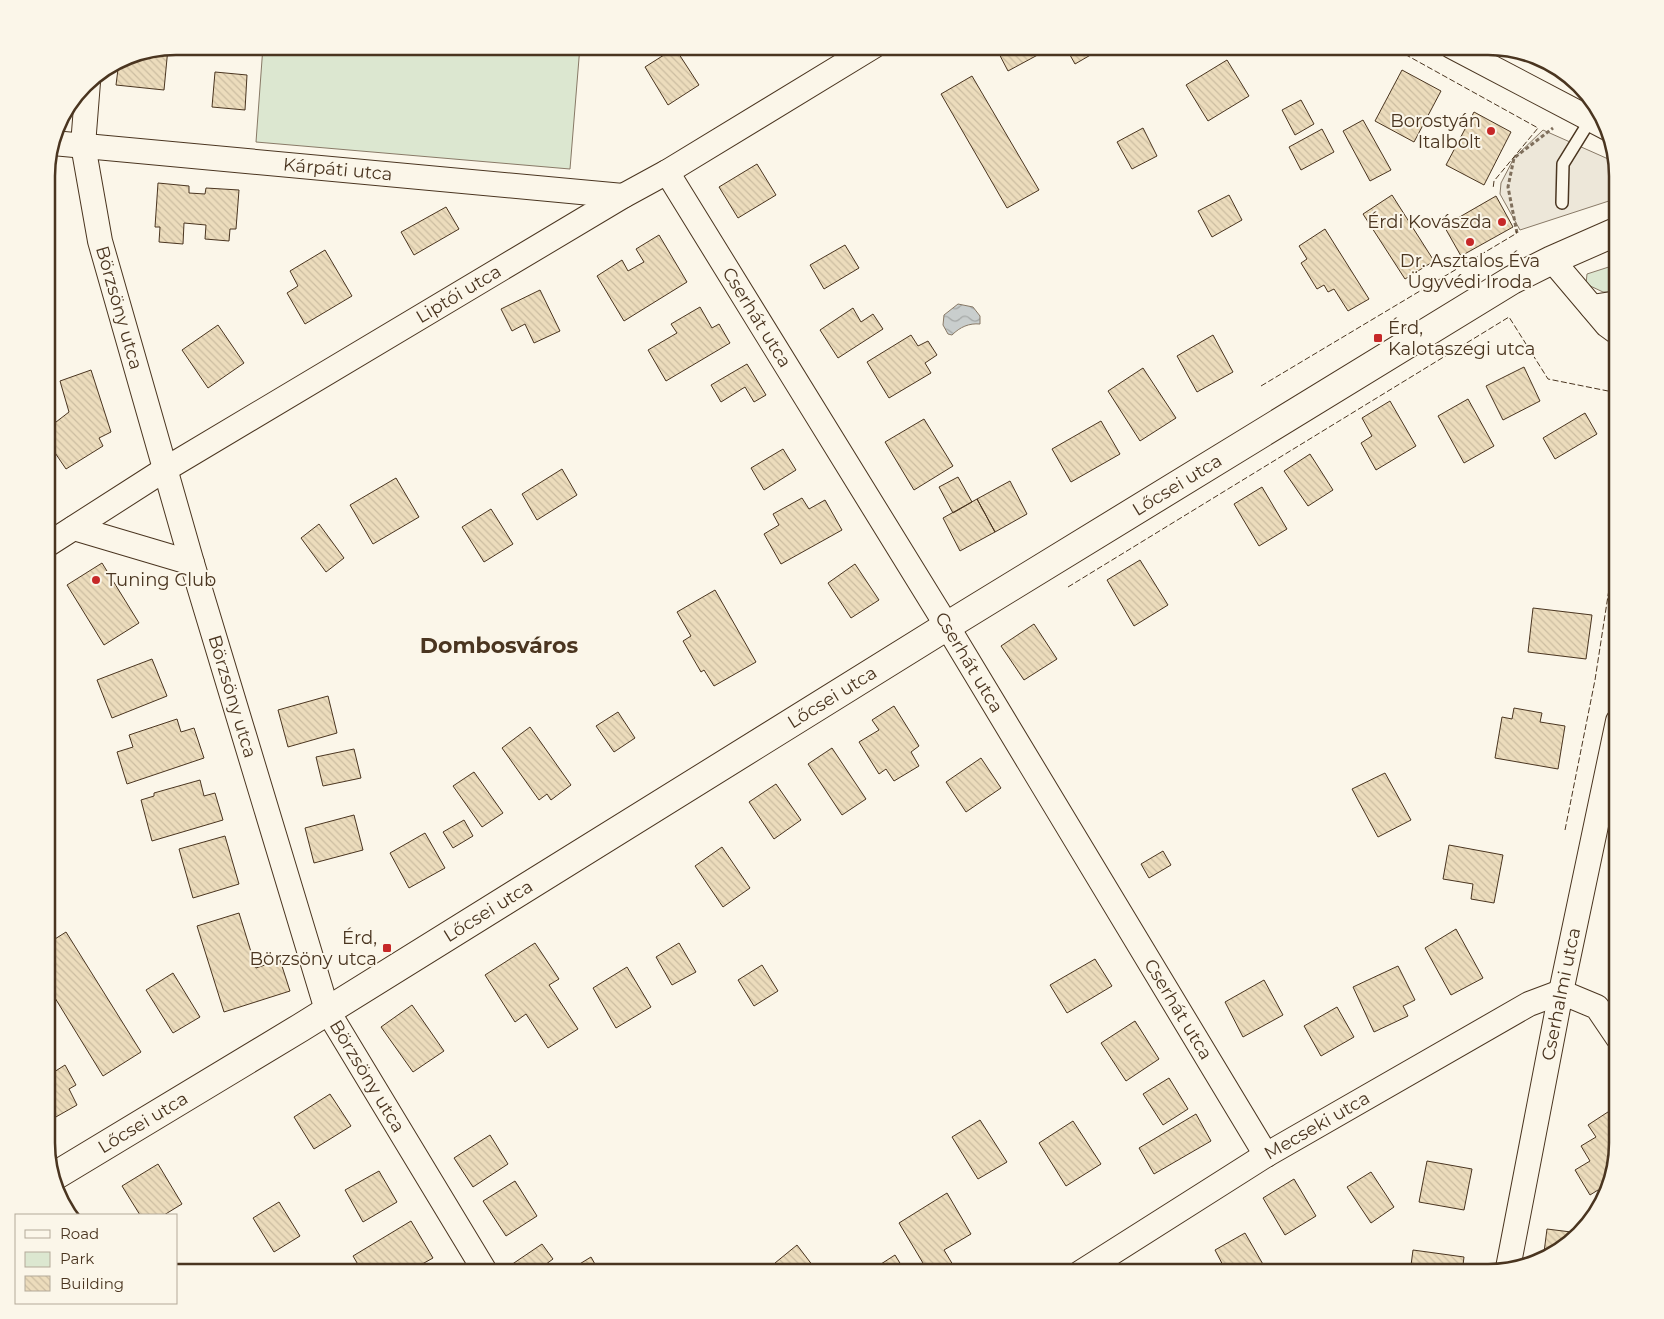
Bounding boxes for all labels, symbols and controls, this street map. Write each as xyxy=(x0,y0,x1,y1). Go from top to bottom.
place label: Borostyán Italbolt xyxy=(1390,110,1481,153)
marker: Borostyán Italbolt xyxy=(1485,125,1497,137)
street label: Kárpáti utca xyxy=(282,153,393,186)
place label: Érdi Kovászda xyxy=(1367,211,1492,233)
marker: Érdi Kovászda xyxy=(1496,216,1508,228)
marker: Dr. Asztalos Éva Ügyvédi Iroda xyxy=(1464,236,1476,248)
street label: Börzsöny utca xyxy=(91,243,147,372)
place label: Dr. Asztalos Éva Ügyvédi Iroda xyxy=(1400,250,1540,293)
street label: Liptói utca xyxy=(412,260,505,328)
street label: Cserhát utca xyxy=(718,263,796,372)
place label: Érd, Kalotaszegi utca xyxy=(1388,317,1535,360)
marker: Érd, Kalotaszegi utca xyxy=(1372,332,1384,344)
street label: Lőcsei utca xyxy=(1128,449,1226,521)
place label: Tuning Club xyxy=(106,569,216,591)
marker: Tuning Club xyxy=(90,574,102,586)
street label: Cserhát utca xyxy=(930,608,1008,717)
street label: Börzsöny utca xyxy=(203,632,261,761)
district label: Dombosváros xyxy=(420,632,578,659)
street label: Lőcsei utca xyxy=(783,661,881,733)
street label: Lőcsei utca xyxy=(439,875,537,947)
street label: Cserhalmi utca xyxy=(1537,926,1585,1063)
place label: Érd, Börzsöny utca xyxy=(250,927,377,970)
marker: Érd, Börzsöny utca xyxy=(381,942,393,954)
street label: Cserhát utca xyxy=(1139,955,1217,1064)
street label: Börzsöny utca xyxy=(325,1016,409,1137)
street label: Lőcsei utca xyxy=(94,1087,192,1158)
street label: Mecseki utca xyxy=(1260,1087,1374,1165)
legend xyxy=(15,1214,178,1304)
text: Road xyxy=(60,1224,99,1243)
text: Park xyxy=(60,1249,94,1268)
text: Building xyxy=(60,1274,124,1293)

